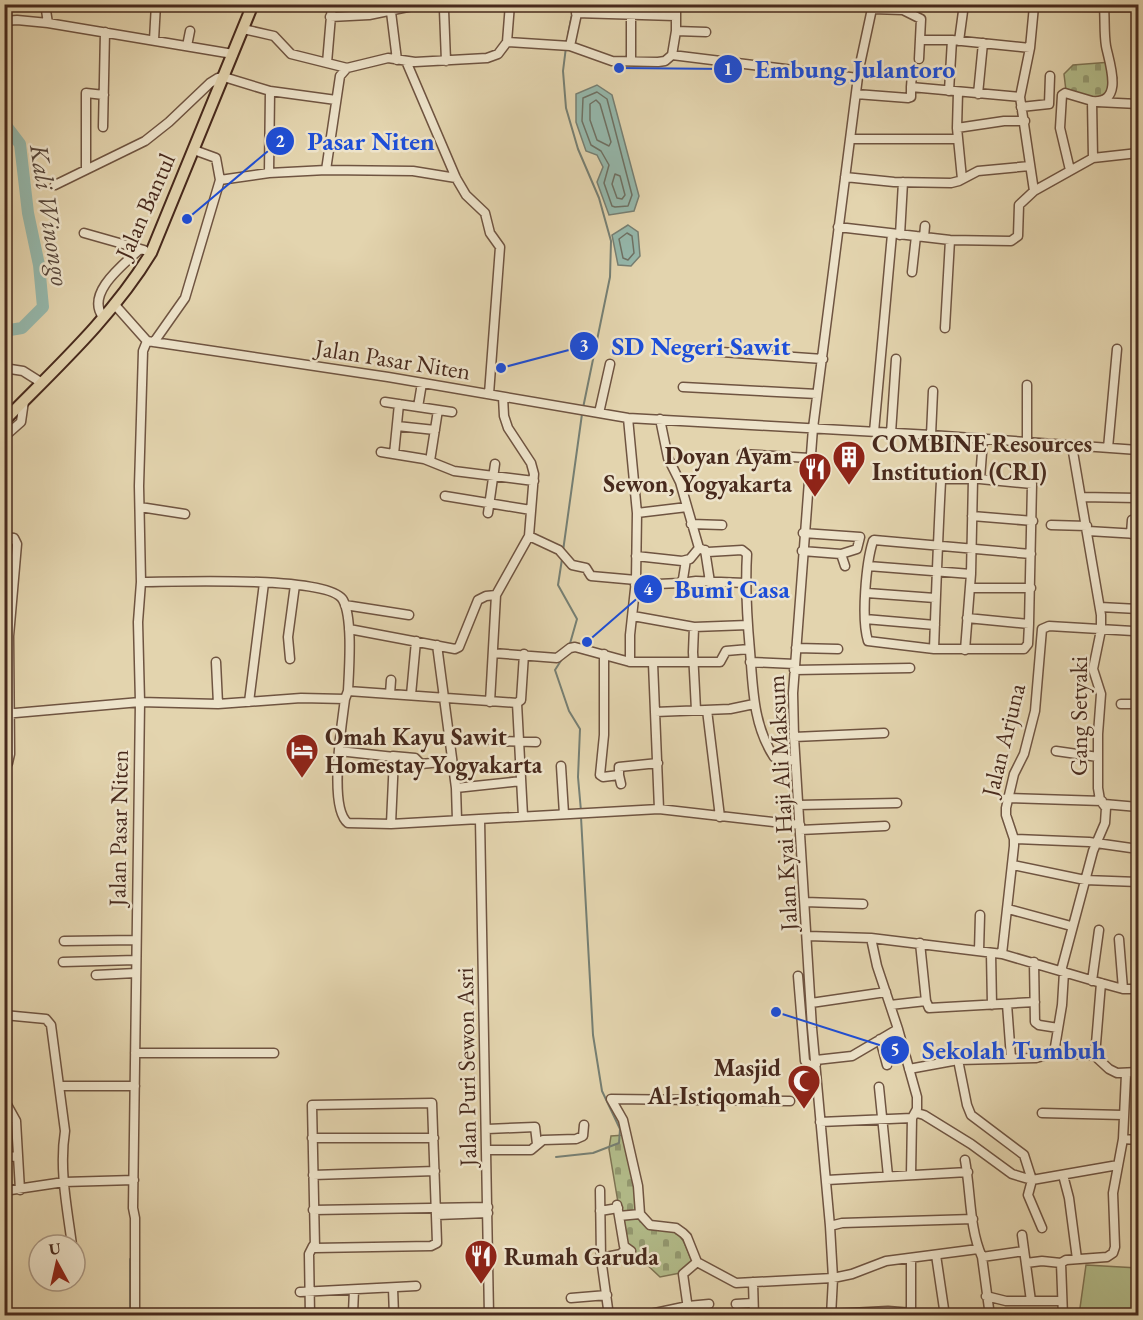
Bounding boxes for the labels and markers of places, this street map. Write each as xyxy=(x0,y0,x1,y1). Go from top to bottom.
callout: Embung Julantoro xyxy=(713,47,967,91)
callout: Pasar Niten xyxy=(265,119,447,163)
callout: SD Negeri Sawit xyxy=(569,324,802,368)
place label: COMBINE Resources Institution (CRI) xyxy=(872,428,1092,487)
building icon: COMBINE Resources Institution (CRI) xyxy=(831,439,867,486)
place label: Doyan Ayam Sewon, Yogyakarta xyxy=(603,440,792,500)
restaurant icon: Doyan Ayam Sewon, Yogyakarta xyxy=(797,451,833,498)
callout: Bumi Casa xyxy=(633,567,802,611)
place label: Omah Kayu Sawit Homestay Yogyakarta xyxy=(325,721,543,781)
hotel icon: Omah Kayu Sawit Homestay Yogyakarta xyxy=(284,732,320,779)
callout: Sekolah Tumbuh xyxy=(880,1028,1118,1072)
place label: Masjid Al-Istiqomah xyxy=(647,1052,782,1112)
mosque icon: Masjid Al-Istiqomah xyxy=(786,1063,822,1110)
restaurant icon: Rumah Garuda xyxy=(463,1238,499,1285)
place label: Rumah Garuda xyxy=(504,1241,659,1272)

